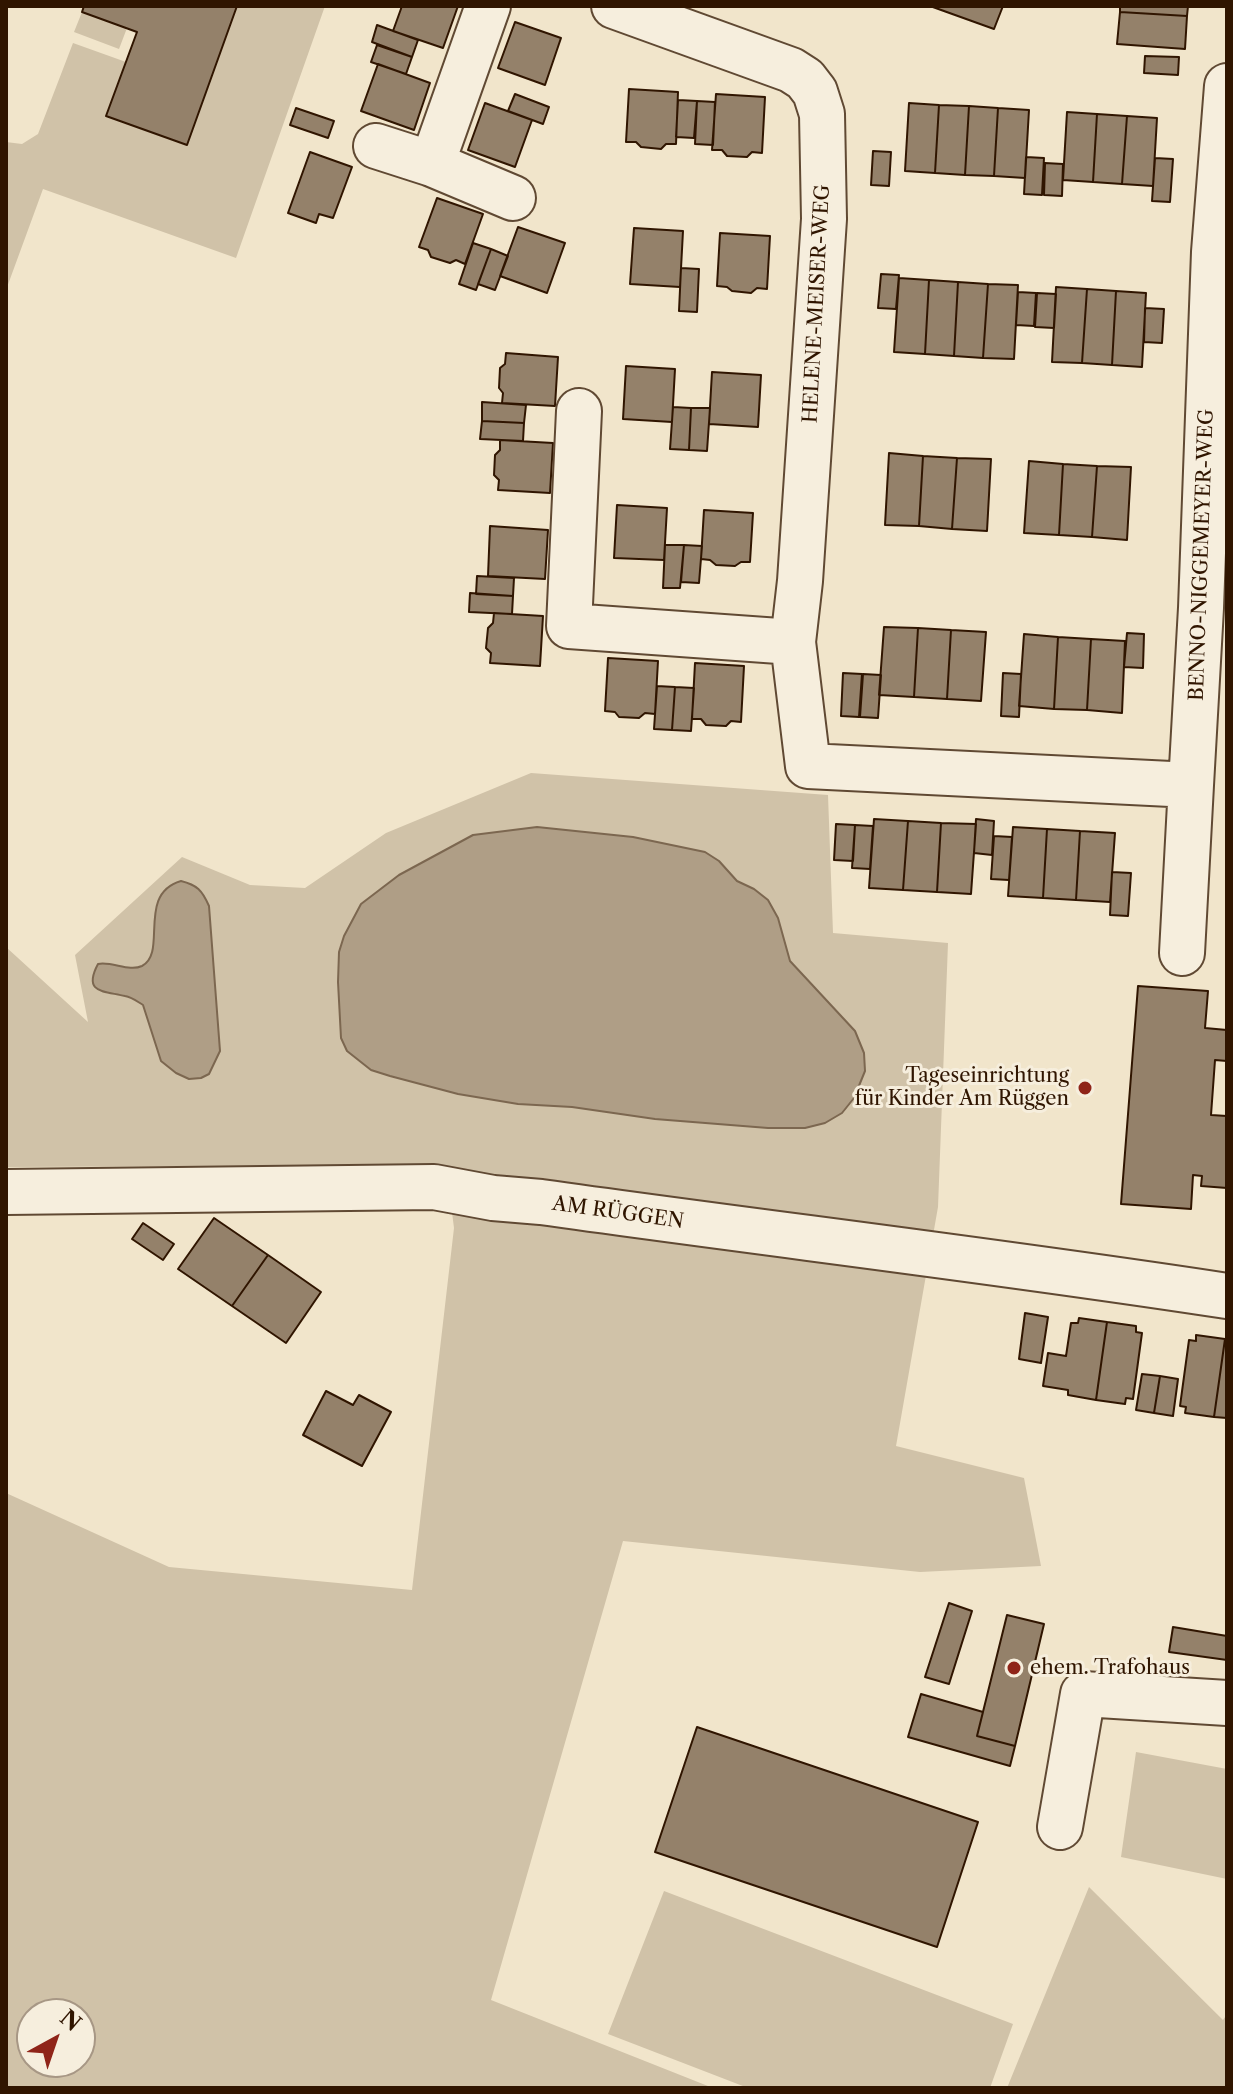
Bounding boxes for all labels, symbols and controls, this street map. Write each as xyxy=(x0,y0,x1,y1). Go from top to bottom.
street label: HELENE-MEISER-WEG xyxy=(799,184,835,424)
street label: BENNO-NIGGEMEYER-WEG xyxy=(1185,408,1219,702)
place label: Tageseinrichtung für Kinder Am Rüggen xyxy=(855,1064,1069,1111)
marker: Tageseinrichtung für Kinder Am Rüggen xyxy=(1076,1079,1094,1097)
street label: AM RÜGGEN xyxy=(551,1192,685,1234)
place label: ehem. Trafohaus xyxy=(1030,1656,1190,1680)
marker: ehem. Trafohaus xyxy=(1005,1659,1023,1677)
north arrow xyxy=(16,1998,96,2078)
text: N xyxy=(54,2004,86,2037)

